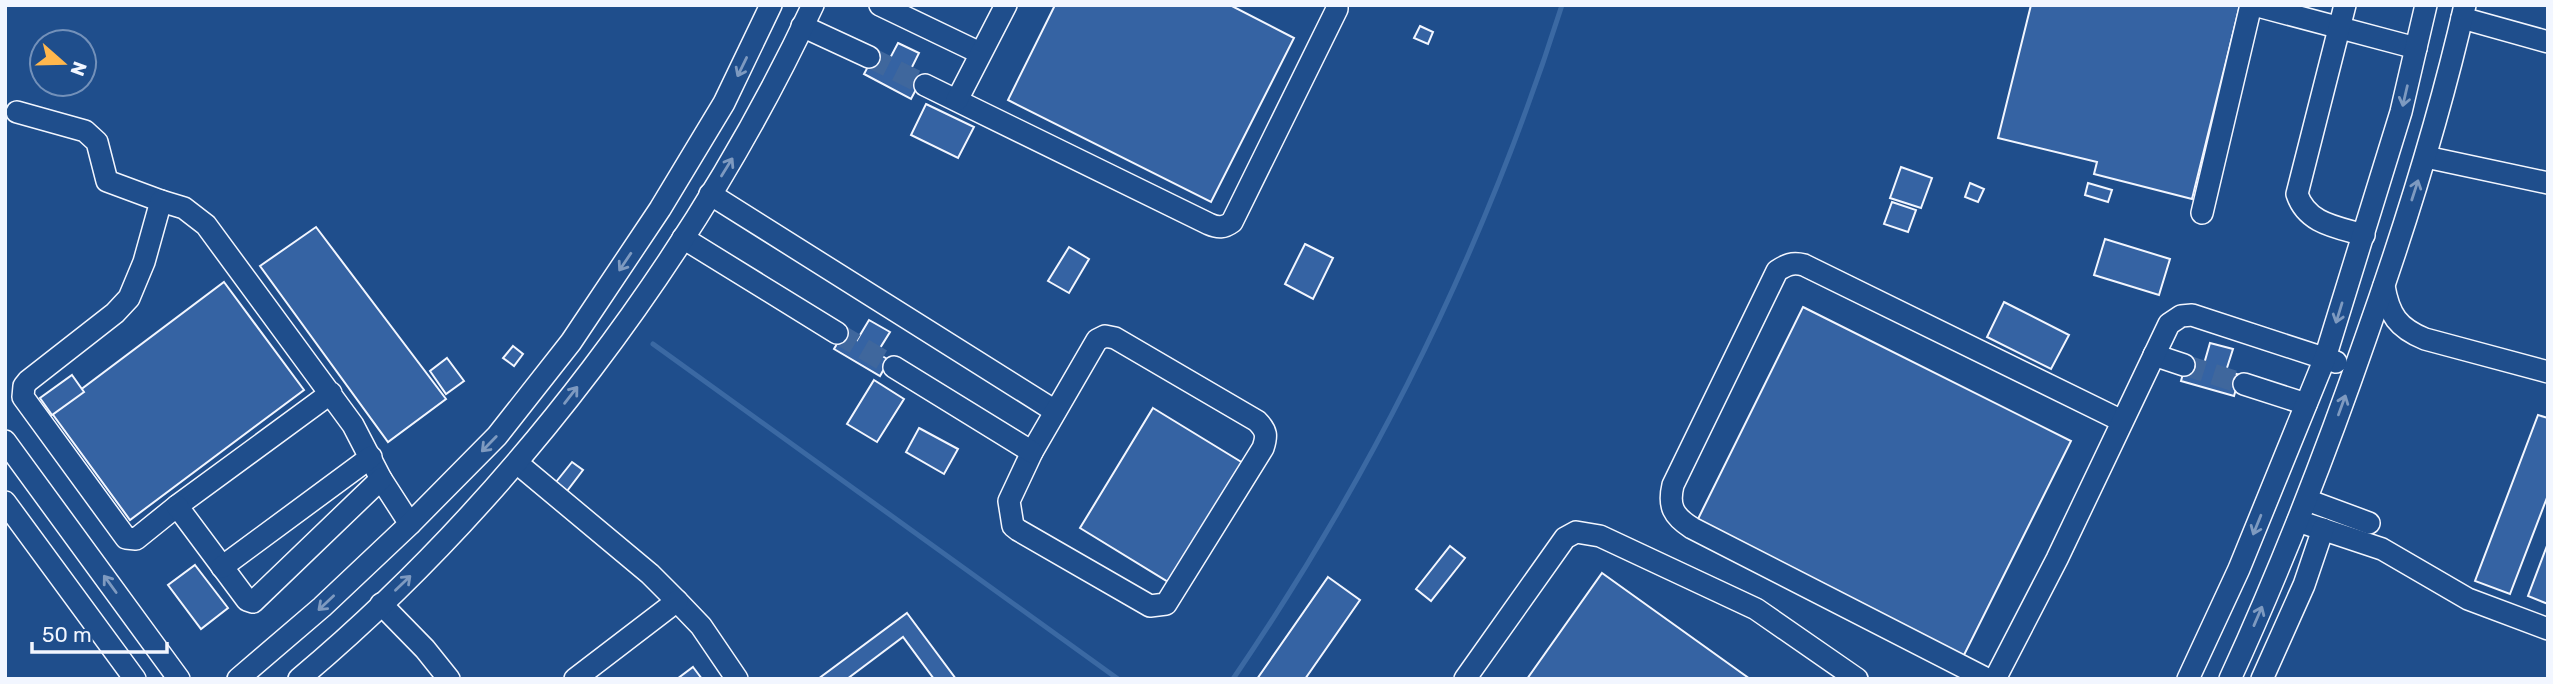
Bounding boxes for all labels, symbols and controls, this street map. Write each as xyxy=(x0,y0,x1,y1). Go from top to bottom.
north arrow xyxy=(28,28,98,98)
one-way arrow xyxy=(734,56,748,77)
text: N xyxy=(65,58,92,79)
one-way arrow xyxy=(2398,84,2411,106)
one-way arrow xyxy=(721,157,735,177)
one-way arrow xyxy=(2410,179,2423,201)
one-way arrow xyxy=(618,252,632,271)
one-way arrow xyxy=(2332,302,2345,324)
one-way arrow xyxy=(563,386,578,404)
one-way arrow xyxy=(2336,395,2349,417)
one-way arrow xyxy=(480,435,497,452)
one-way arrow xyxy=(2250,514,2263,536)
one-way arrow xyxy=(395,574,412,591)
one-way arrow xyxy=(103,575,117,594)
one-way arrow xyxy=(317,595,335,611)
one-way arrow xyxy=(2252,606,2265,628)
scale bar xyxy=(32,610,166,654)
text: 50 m xyxy=(42,622,92,647)

